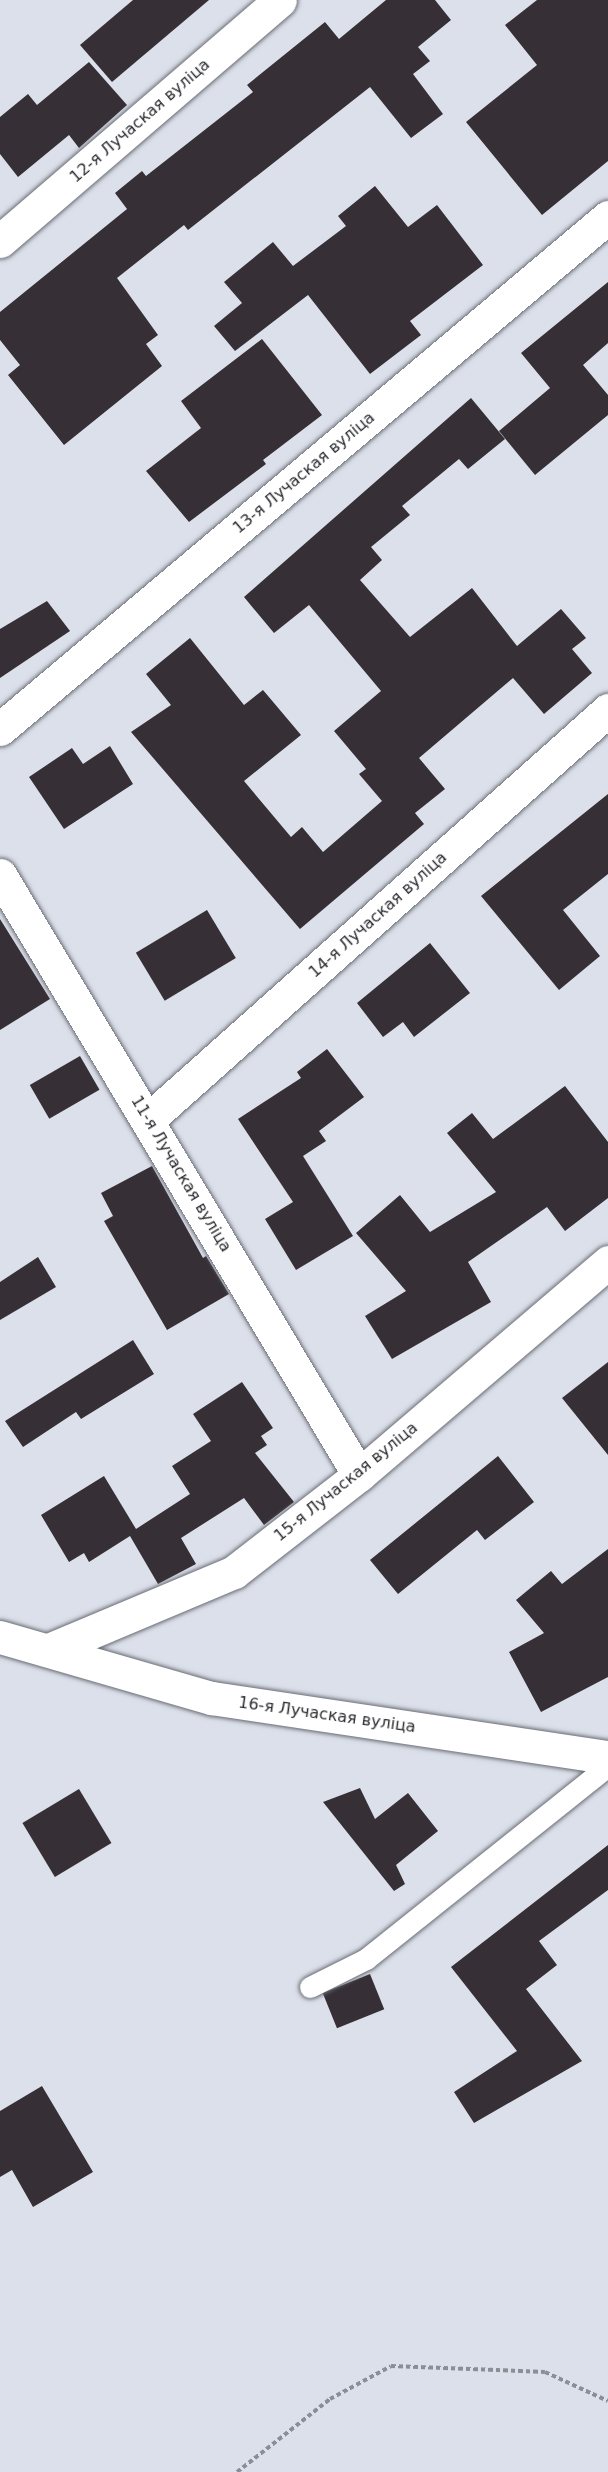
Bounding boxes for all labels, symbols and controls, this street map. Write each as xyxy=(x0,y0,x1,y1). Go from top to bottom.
street label: 12-я Лучаская вуліца xyxy=(66,55,214,187)
street label: 13-я Лучаская вуліца xyxy=(229,408,379,538)
street label: 14-я Лучаская вуліца xyxy=(305,848,451,982)
street label: 11-я Лучаская вуліца xyxy=(127,1092,235,1256)
street label: 15-я Лучаская вуліца xyxy=(270,1418,422,1546)
street label: 16-я Лучаская вуліца xyxy=(237,1693,417,1737)

